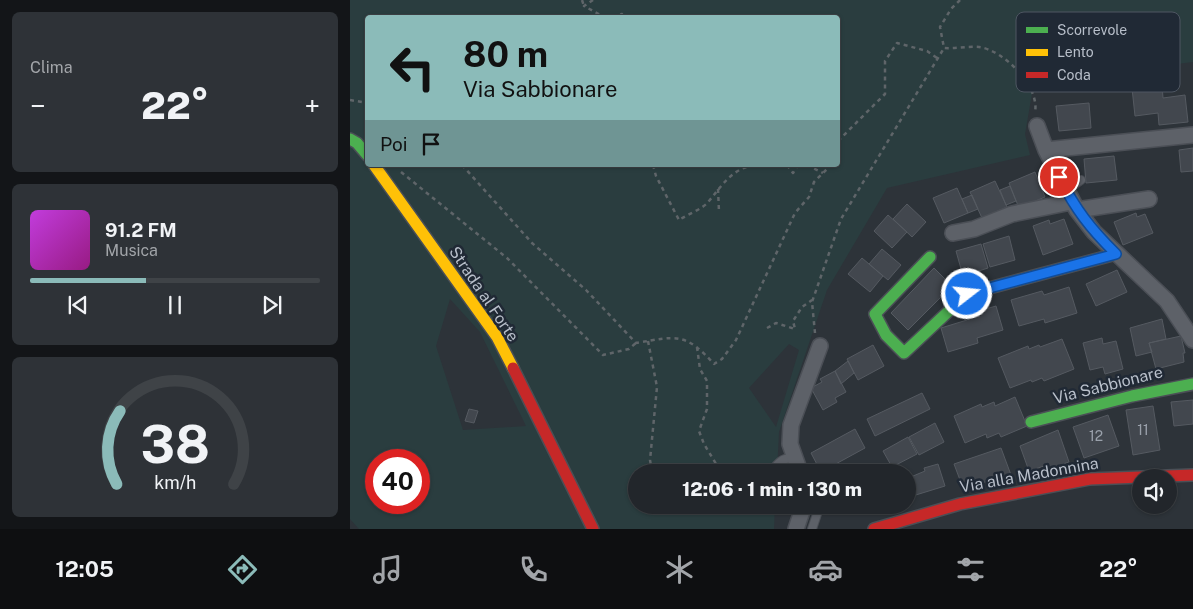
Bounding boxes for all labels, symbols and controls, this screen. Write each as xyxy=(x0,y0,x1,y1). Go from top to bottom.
legend xyxy=(1016,12,1180,92)
text: Scorrevole xyxy=(1057,22,1127,38)
text: 80 m xyxy=(463,34,548,75)
icon: left xyxy=(380,35,445,100)
text: Lento xyxy=(1057,44,1094,60)
text: Clima xyxy=(30,58,73,77)
text: Coda xyxy=(1057,67,1091,83)
text: Via Sabbionare xyxy=(463,76,617,102)
text: 22° xyxy=(141,83,209,128)
text: − xyxy=(30,89,46,122)
text: + xyxy=(304,89,320,122)
icon: arrive xyxy=(417,130,445,158)
text: Poi xyxy=(380,133,407,155)
pin xyxy=(1038,156,1080,198)
icon: arrive xyxy=(1045,163,1073,191)
text: 91.2 FM xyxy=(105,219,177,241)
text: Musica xyxy=(105,241,158,260)
street label: Strada al Forte xyxy=(445,243,523,345)
position arrow xyxy=(940,267,992,319)
icon: previous xyxy=(64,291,92,319)
icon: pause xyxy=(161,291,189,319)
icon: next xyxy=(258,291,286,319)
street label: Via Sabbionare xyxy=(1051,362,1165,408)
text: 38 xyxy=(140,414,210,475)
house number: 11 xyxy=(1137,422,1149,438)
house number: 12 xyxy=(1089,428,1103,444)
speed limit sign: 40 xyxy=(365,449,430,514)
street label: Via alla Madonnina xyxy=(958,453,1100,497)
map controls xyxy=(1132,469,1177,514)
button: sound xyxy=(1132,469,1177,514)
text: km/h xyxy=(154,472,196,493)
text: 12:06 · 1 min · 130 m xyxy=(682,478,862,500)
icon: directions xyxy=(225,552,260,587)
icon: music xyxy=(370,552,405,587)
icon: phone xyxy=(516,552,551,587)
icon: climate xyxy=(662,552,697,587)
icon: car xyxy=(808,552,843,587)
icon: filters xyxy=(953,552,988,587)
text: 12:05 xyxy=(55,556,114,582)
text: 22° xyxy=(1099,556,1138,582)

